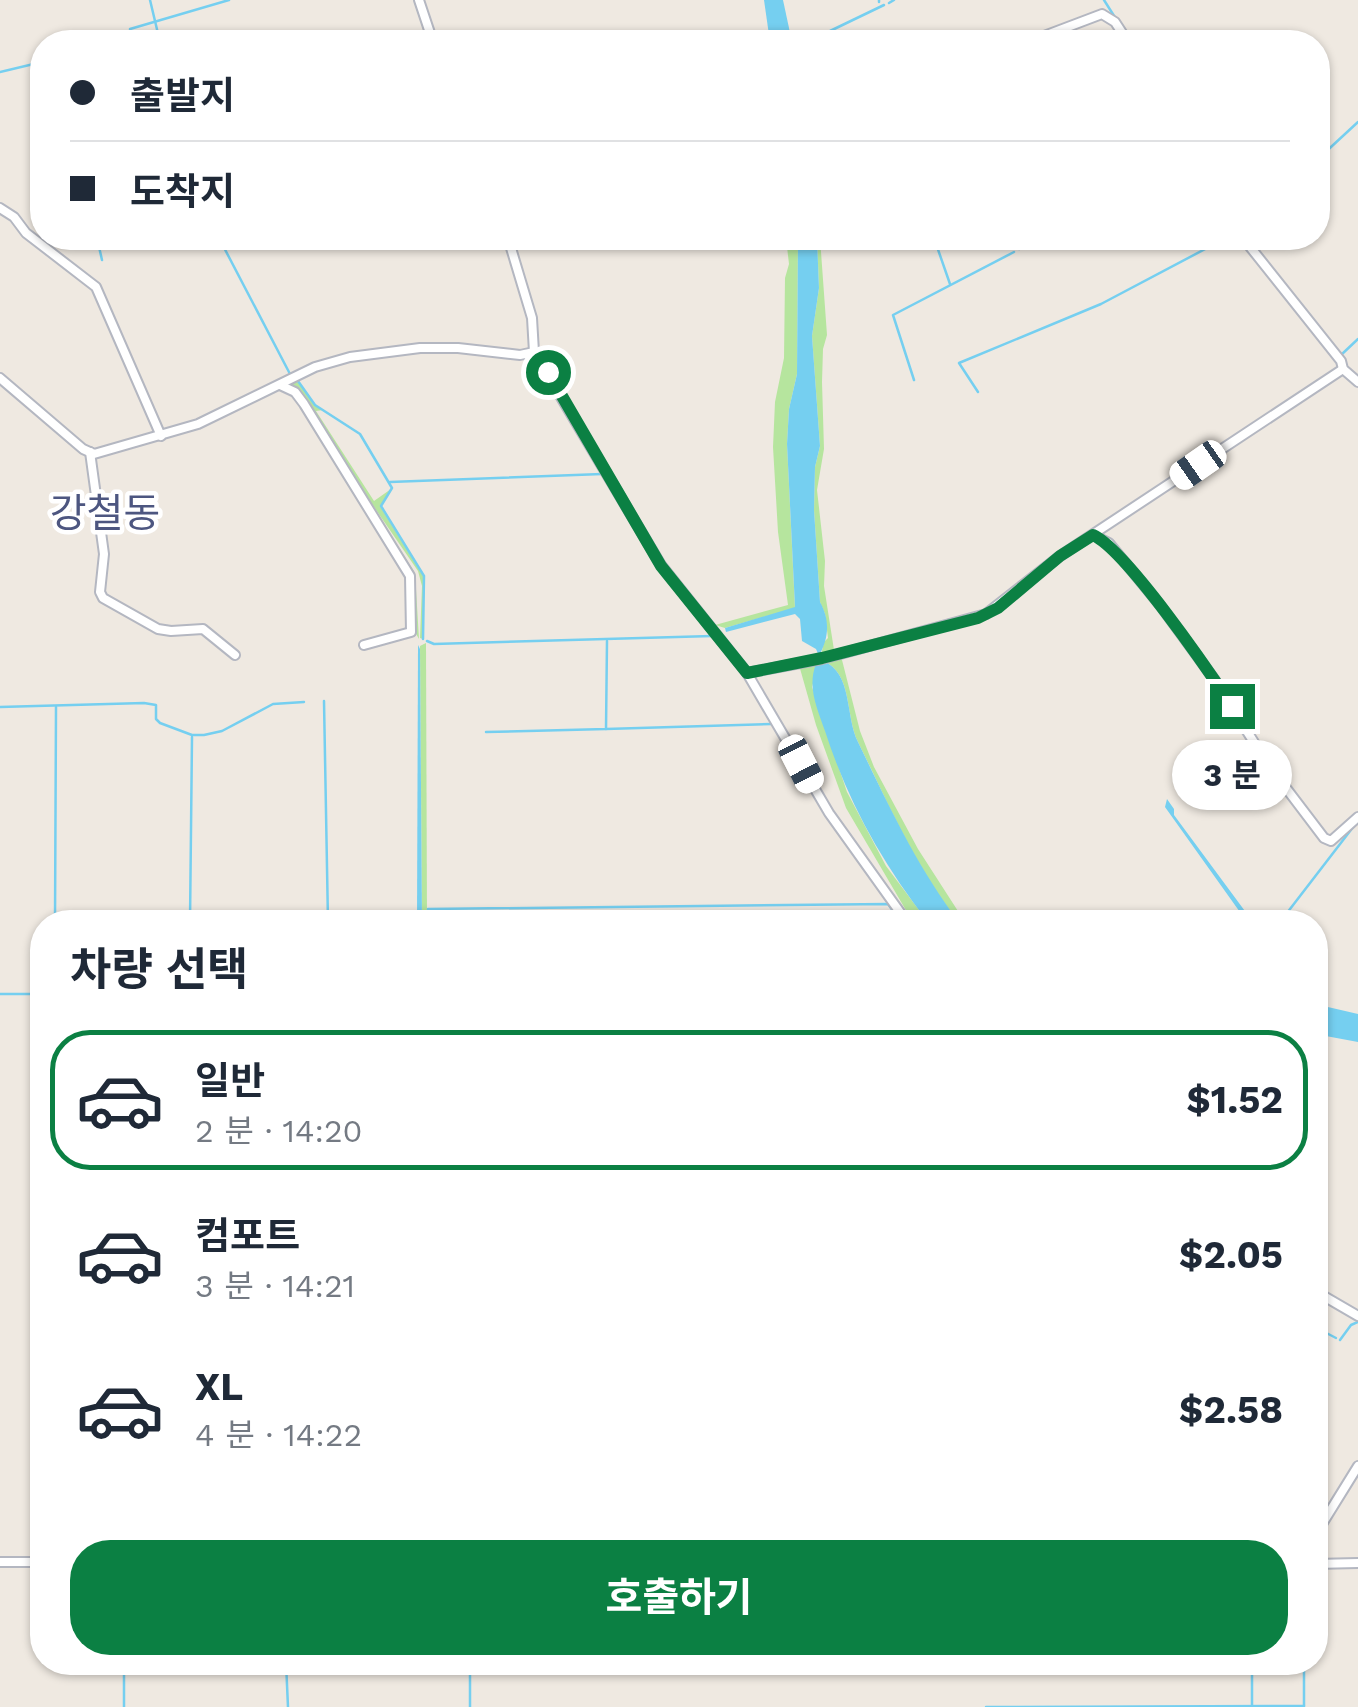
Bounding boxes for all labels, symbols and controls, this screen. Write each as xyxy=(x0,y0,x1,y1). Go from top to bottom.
text: 출발지 xyxy=(130,74,235,118)
text: 도착지 xyxy=(130,170,235,214)
route start xyxy=(526,350,571,395)
car xyxy=(1165,436,1231,494)
district label: 강철동 xyxy=(50,490,160,537)
route end xyxy=(1210,684,1255,729)
car xyxy=(774,730,828,798)
callout: 3 분 xyxy=(1172,741,1292,811)
text: 3 분 xyxy=(1203,756,1261,794)
text: 차량 선택 xyxy=(70,943,248,996)
icon: car xyxy=(75,1055,165,1145)
text: 일반 xyxy=(195,1059,265,1103)
text: $1.52 xyxy=(1186,1078,1283,1122)
text: 2 분 · 14:20 xyxy=(195,1112,363,1150)
icon: car xyxy=(75,1210,165,1300)
text: 컴포트 xyxy=(195,1214,300,1258)
text: $2.05 xyxy=(1179,1233,1283,1277)
text: 3 분 · 14:21 xyxy=(195,1267,355,1305)
icon: car xyxy=(75,1365,165,1455)
text: XL xyxy=(195,1365,243,1409)
text: $2.58 xyxy=(1179,1388,1283,1432)
text: 4 분 · 14:22 xyxy=(195,1416,362,1454)
button: 호출하기 xyxy=(70,1540,1288,1655)

